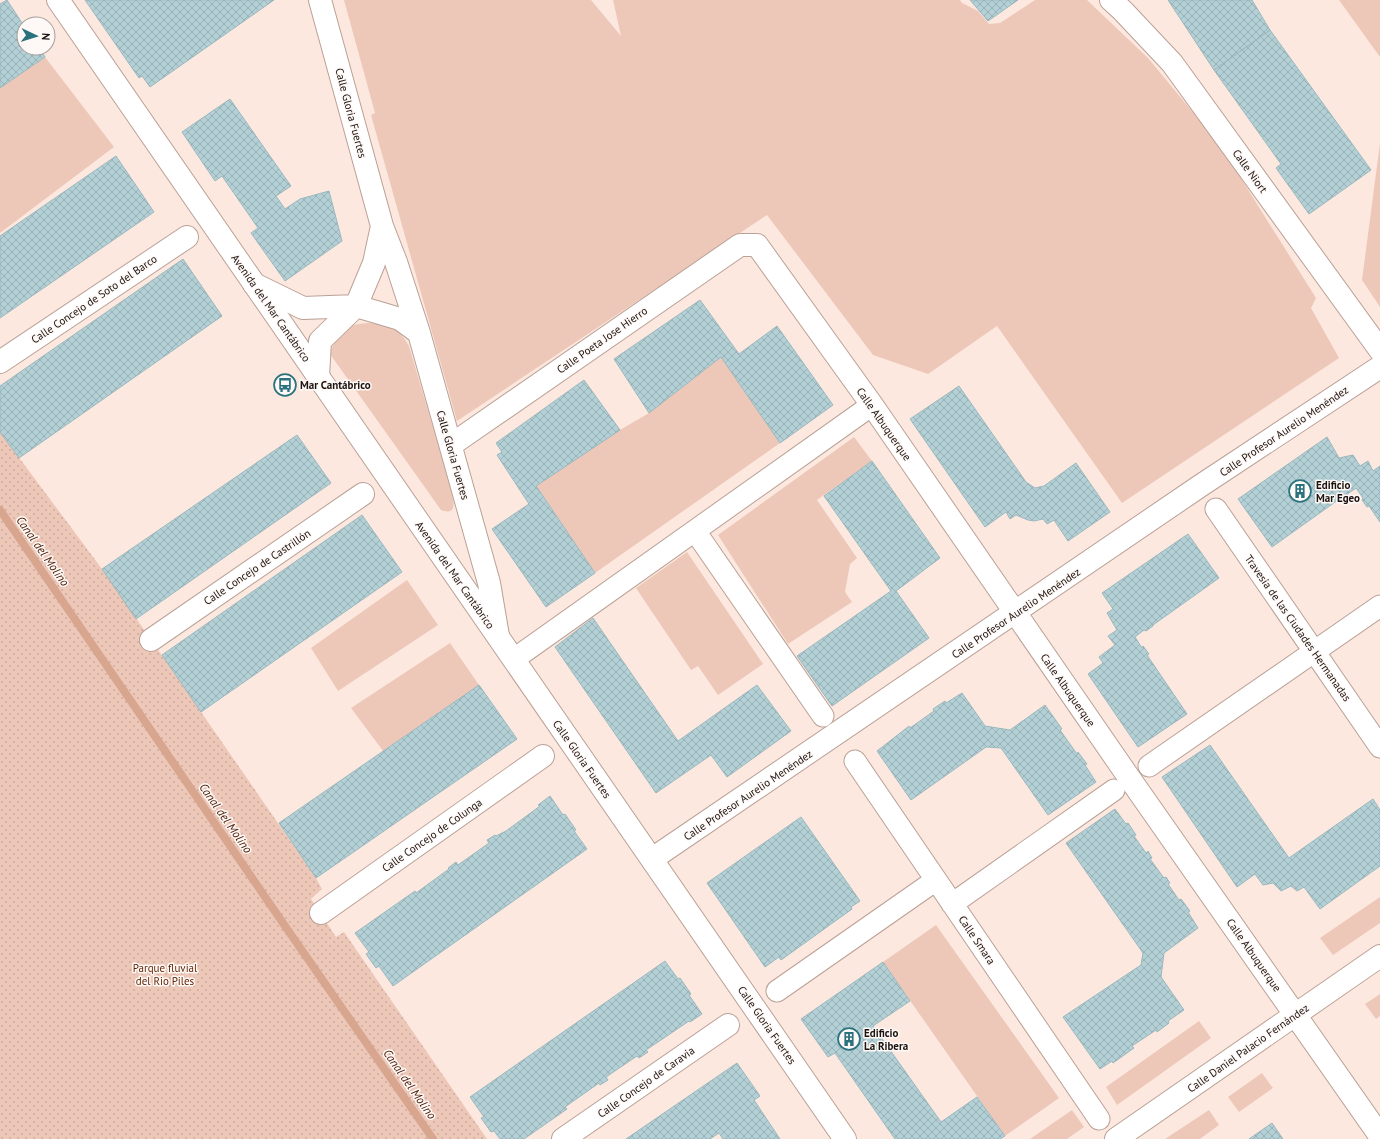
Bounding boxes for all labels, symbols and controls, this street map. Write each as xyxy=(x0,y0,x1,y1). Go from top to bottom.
north arrow xyxy=(16,16,56,56)
text: N xyxy=(39,33,53,41)
street label: Calle Gloria Fuertes xyxy=(332,66,370,160)
street label: Calle Niort xyxy=(1229,146,1271,196)
street label: Avenida del Mar Cantábrico xyxy=(228,251,314,365)
street label: Calle Concejo de Soto del Barco xyxy=(28,252,160,346)
street label: Calle Poeta Jose Hierro xyxy=(554,303,650,377)
bus stop icon: Mar Cantábrico xyxy=(272,372,298,398)
place label: Mar Cantábrico xyxy=(300,378,371,392)
street label: Calle Profesor Aurelio Menéndez xyxy=(1217,383,1351,479)
street label: Calle Albuquerque xyxy=(854,385,915,464)
street label: Calle Gloria Fuertes xyxy=(434,409,473,502)
building icon: Edificio Mar Egeo xyxy=(1287,478,1313,504)
place label: Edificio Mar Egeo xyxy=(1316,478,1360,505)
water label: Canal del Molino xyxy=(13,513,73,589)
street label: Avenida del Mar Cantábrico xyxy=(412,518,498,632)
street label: Calle Concejo de Castrillón xyxy=(201,526,313,608)
street label: Travesía de las Ciudades Hermanadas xyxy=(1242,552,1354,704)
street label: Calle Profesor Aurelio Menéndez xyxy=(949,565,1083,661)
street label: Calle Albuquerque xyxy=(1038,651,1099,730)
street label: Calle Gloria Fuertes xyxy=(550,717,614,801)
street label: Calle Profesor Aurelio Menéndez xyxy=(681,747,815,843)
water label: Canal del Molino xyxy=(196,780,256,856)
street label: Calle Concejo de Colunga xyxy=(379,795,485,875)
street label: Calle Smara xyxy=(956,913,998,967)
street label: Calle Albuquerque xyxy=(1224,916,1285,995)
park label: Parque fluvial del Rio Piles xyxy=(133,961,198,988)
street label: Calle Gloria Fuertes xyxy=(735,983,799,1067)
street label: Calle Daniel Palacio Fernández xyxy=(1184,1001,1312,1095)
building icon: Edificio La Ribera xyxy=(836,1026,862,1052)
place label: Edificio La Ribera xyxy=(864,1026,908,1053)
street label: Calle Concejo de Caravia xyxy=(595,1043,697,1121)
water label: Canal del Molino xyxy=(380,1046,440,1122)

